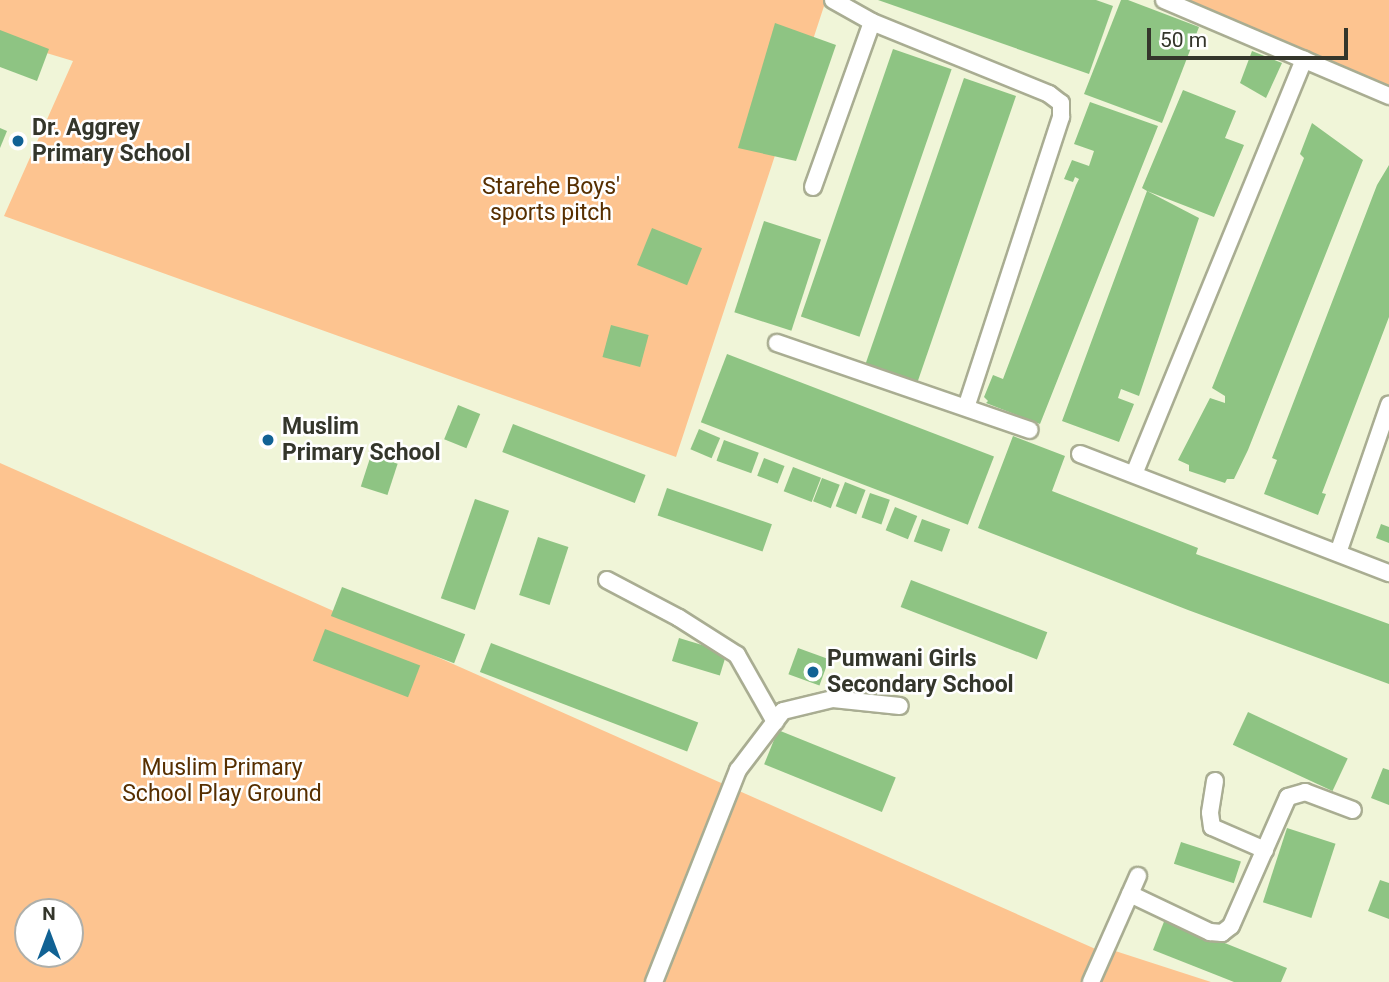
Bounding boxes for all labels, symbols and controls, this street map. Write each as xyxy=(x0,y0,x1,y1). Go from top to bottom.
scale bar xyxy=(1151,14,1352,58)
text: 50 m xyxy=(1160,28,1207,52)
place label: Dr. Aggrey Primary School xyxy=(32,114,191,168)
marker: Dr. Aggrey Primary School xyxy=(10,133,26,149)
park label: Starehe Boys' sports pitch xyxy=(482,173,620,227)
place label: Muslim Primary School xyxy=(282,413,441,467)
marker: Muslim Primary School xyxy=(260,432,276,448)
place label: Pumwani Girls Secondary School xyxy=(827,645,1014,699)
marker: Pumwani Girls Secondary School xyxy=(805,664,821,680)
park label: Muslim Primary School Play Ground xyxy=(122,754,322,808)
north arrow xyxy=(14,898,84,968)
text: N xyxy=(42,902,56,925)

